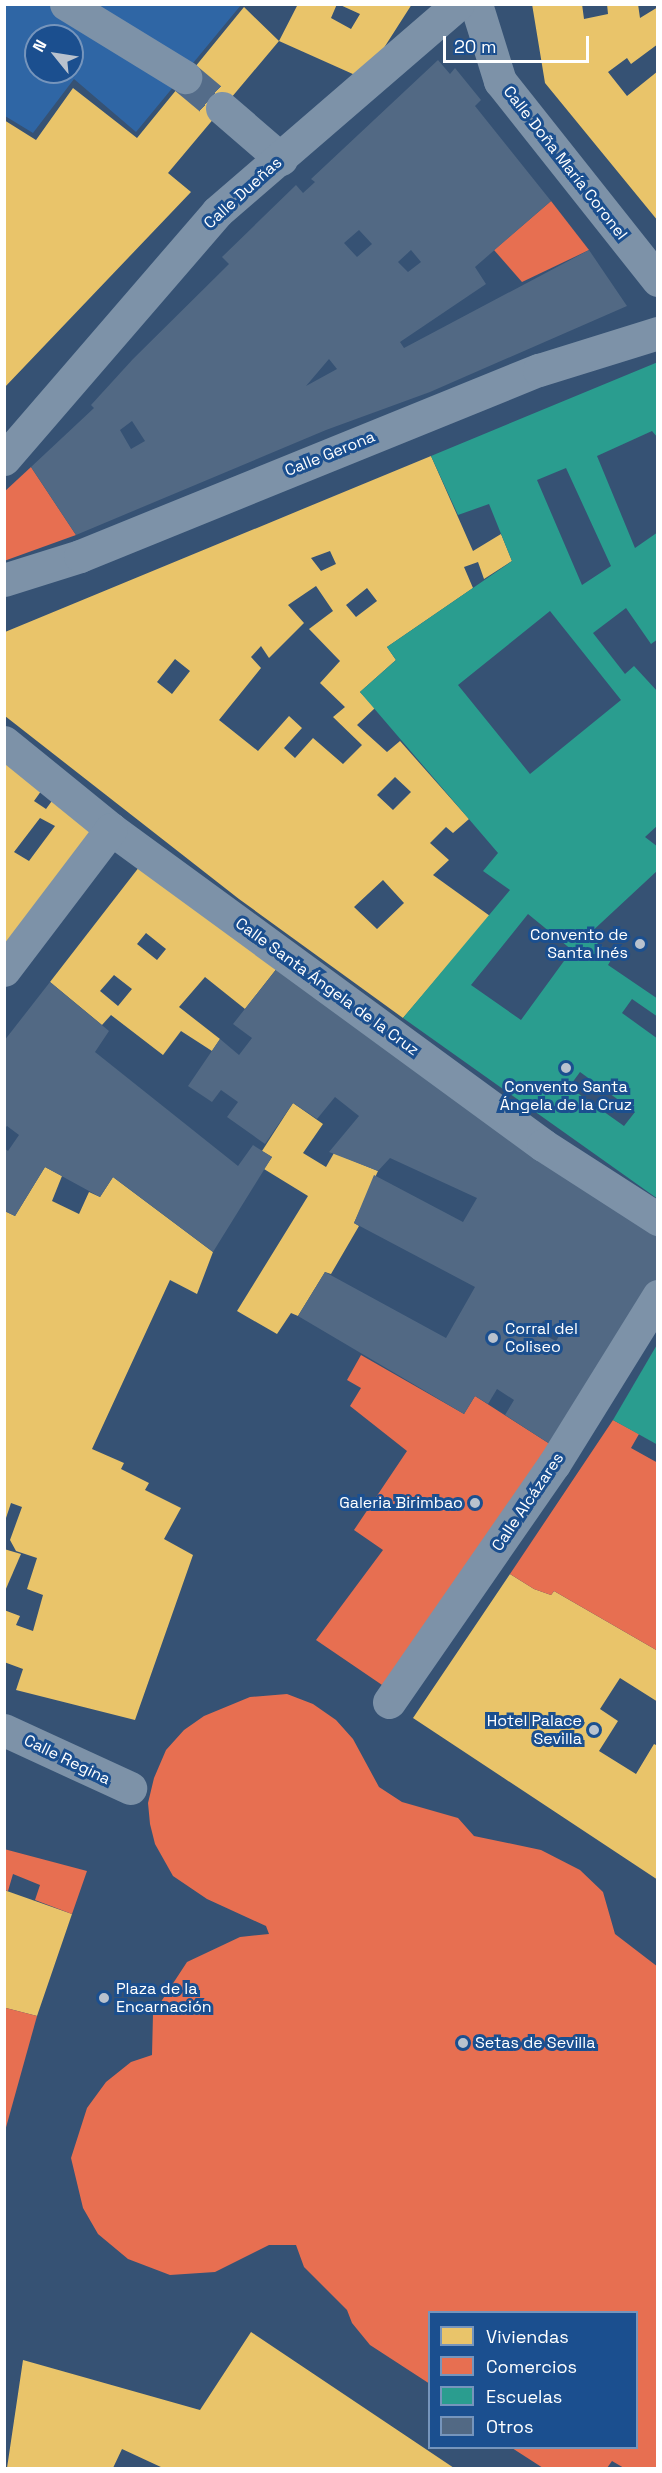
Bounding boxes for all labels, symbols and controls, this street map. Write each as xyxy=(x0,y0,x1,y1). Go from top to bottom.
north arrow xyxy=(24,24,84,84)
scale bar xyxy=(446,24,592,62)
text: 20 m xyxy=(454,35,497,58)
text: N xyxy=(28,36,51,56)
street label: Calle Doña María Coronel xyxy=(499,82,631,244)
street label: Calle Dueñas xyxy=(200,153,286,233)
street label: Calle Gerona xyxy=(282,427,378,481)
street label: Calle Santa Ángela de la Cruz xyxy=(231,914,423,1060)
place label: Convento de Santa Inés xyxy=(530,925,628,963)
marker: Convento de Santa Inés xyxy=(633,937,647,951)
marker: Convento Santa Ángela de la Cruz xyxy=(559,1061,573,1075)
place label: Convento Santa Ángela de la Cruz xyxy=(500,1077,632,1115)
place label: Corral del Coliseo xyxy=(505,1319,578,1357)
marker: Corral del Coliseo xyxy=(486,1331,500,1345)
street label: Calle Alcázares xyxy=(488,1449,568,1555)
place label: Galeria Birimbao xyxy=(339,1493,463,1513)
marker: Galeria Birimbao xyxy=(468,1496,482,1510)
place label: Hotel Palace Sevilla xyxy=(487,1711,582,1749)
marker: Hotel Palace Sevilla xyxy=(587,1723,601,1737)
street label: Calle Regina xyxy=(21,1731,113,1789)
place label: Plaza de la Encarnación xyxy=(116,1979,212,2017)
marker: Plaza de la Encarnación xyxy=(97,1991,111,2005)
place label: Setas de Sevilla xyxy=(475,2033,595,2053)
marker: Setas de Sevilla xyxy=(456,2036,470,2050)
legend xyxy=(428,2311,638,2449)
text: Viviendas xyxy=(486,2325,569,2348)
text: Comercios xyxy=(486,2355,577,2378)
text: Escuelas xyxy=(486,2385,562,2408)
text: Otros xyxy=(486,2415,533,2438)

